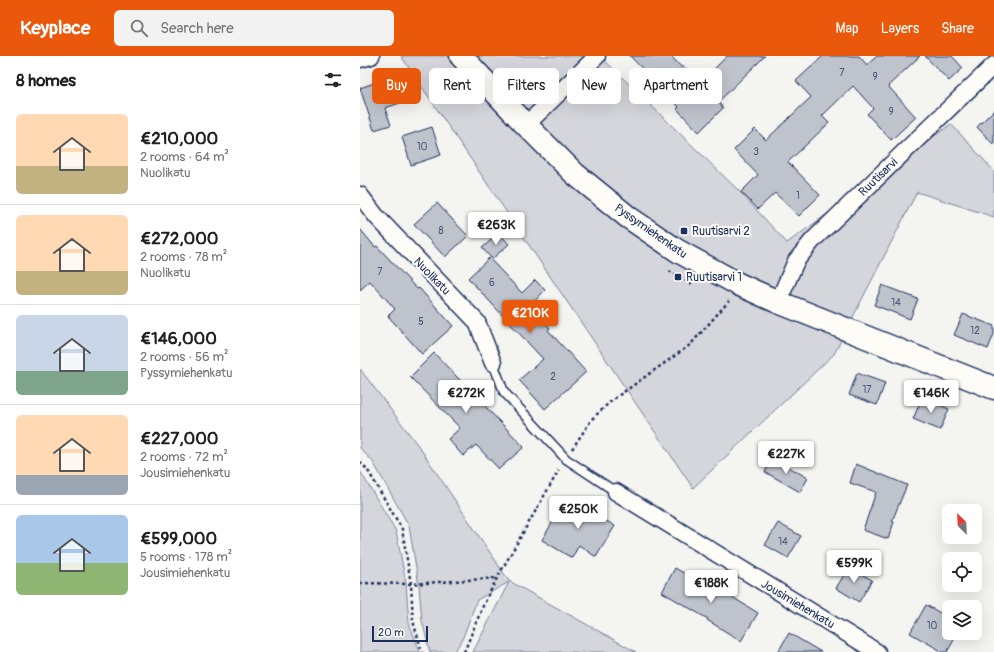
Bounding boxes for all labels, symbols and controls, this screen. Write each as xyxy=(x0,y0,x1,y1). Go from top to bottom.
search box xyxy=(114,10,394,46)
text: Keyplace xyxy=(20,16,90,40)
icon: search xyxy=(128,17,150,39)
text: Search here xyxy=(160,19,234,38)
text: Map xyxy=(836,20,859,37)
text: Layers xyxy=(881,20,919,37)
text: Share xyxy=(941,20,974,37)
house number: 7 xyxy=(839,67,845,79)
chip: Buy xyxy=(372,68,421,104)
chip: Rent xyxy=(429,68,485,104)
chip: Filters xyxy=(493,68,559,104)
chip: New xyxy=(567,68,621,104)
chip: Apartment xyxy=(629,68,722,104)
icon: filters xyxy=(322,69,344,91)
text: 8 homes xyxy=(16,70,76,91)
house number: 9 xyxy=(872,71,878,83)
house number: 9 xyxy=(888,106,894,118)
text: €210,000 xyxy=(140,128,218,149)
icon: home xyxy=(48,130,96,178)
house number: 10 xyxy=(417,141,428,153)
house number: 3 xyxy=(753,146,759,158)
text: 2 rooms · 64 m² xyxy=(140,149,229,165)
street label: Ruutisarvi xyxy=(856,155,901,200)
text: Nuolikatu xyxy=(140,165,191,181)
house number: 1 xyxy=(796,190,800,202)
street label: Pyssymiehenkatu xyxy=(611,201,690,262)
pin: €263K xyxy=(468,212,524,246)
text: €263K xyxy=(477,217,515,233)
place label: Ruutisarvi 2 xyxy=(692,224,750,239)
house number: 8 xyxy=(438,225,444,237)
marker: Ruutisarvi 2 xyxy=(679,226,689,236)
text: €272,000 xyxy=(140,228,218,249)
icon: home xyxy=(48,231,96,279)
text: 2 rooms · 78 m² xyxy=(140,249,227,265)
street label: Nuolikatu xyxy=(410,254,453,298)
text: Nuolikatu xyxy=(140,265,191,281)
house number: 7 xyxy=(377,266,383,278)
place label: Ruutisarvi 1 xyxy=(686,270,742,285)
marker: Ruutisarvi 1 xyxy=(673,272,683,282)
house number: 6 xyxy=(489,277,495,289)
house number: 14 xyxy=(891,297,901,309)
pin: €210K xyxy=(502,300,558,334)
text: €210K xyxy=(511,305,549,321)
house number: 5 xyxy=(418,316,424,328)
house number: 12 xyxy=(970,325,980,337)
text: €146,000 xyxy=(140,328,217,349)
icon: home xyxy=(48,331,96,379)
text: 2 rooms · 56 m² xyxy=(140,349,228,365)
text: Pyssymiehenkatu xyxy=(140,365,233,381)
house number: 2 xyxy=(550,371,556,383)
pin: €272K xyxy=(438,380,494,414)
pin: €146K xyxy=(903,380,959,414)
house number: 17 xyxy=(862,384,872,396)
text: €272K xyxy=(447,385,485,401)
text: €146K xyxy=(913,385,949,401)
text: €227,000 xyxy=(140,428,218,449)
icon: home xyxy=(48,431,96,479)
pin: €227K xyxy=(758,441,814,475)
text: €227K xyxy=(767,446,805,462)
text: 2 rooms · 72 m² xyxy=(140,449,228,465)
text: Jousimiehenkatu xyxy=(140,465,230,481)
pin: €250K xyxy=(550,496,606,530)
text: €250K xyxy=(558,501,598,517)
north arrow xyxy=(942,504,982,544)
map controls xyxy=(942,504,982,640)
text: €599,000 xyxy=(140,528,217,549)
icon: home xyxy=(48,531,96,579)
house number: 14 xyxy=(778,536,788,548)
text: 5 rooms · 178 m² xyxy=(140,549,232,565)
pin: €599K xyxy=(826,550,882,584)
button: locate xyxy=(942,552,982,592)
text: €599K xyxy=(836,555,872,571)
text: Jousimiehenkatu xyxy=(140,565,230,581)
pin: €188K xyxy=(683,570,739,604)
text: €188K xyxy=(694,575,728,591)
street label: Jousimiehenkatu xyxy=(758,577,837,632)
button: layers xyxy=(942,600,982,640)
house number: 10 xyxy=(927,620,938,632)
scale bar xyxy=(372,624,428,643)
text: 20 m xyxy=(378,626,404,639)

